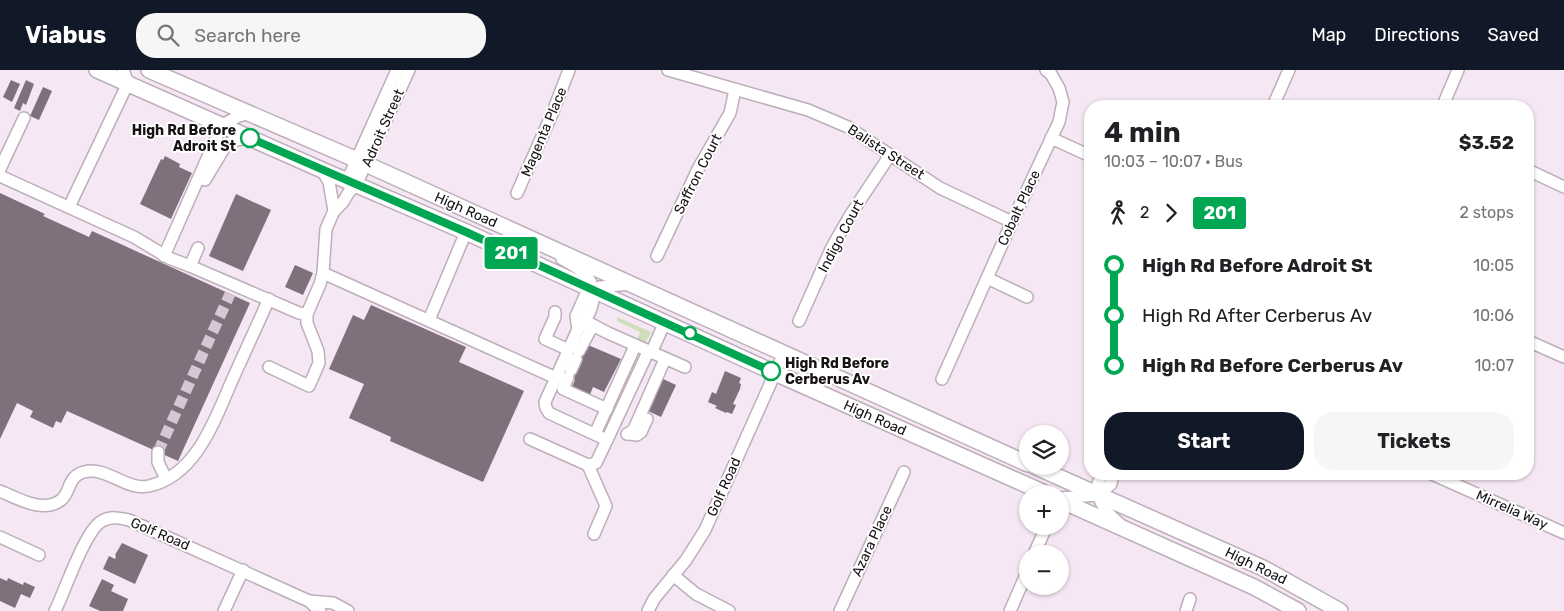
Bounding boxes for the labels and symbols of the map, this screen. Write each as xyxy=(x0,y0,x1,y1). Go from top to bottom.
street label: Magenta Place xyxy=(517,84,571,179)
street label: Adroit Street xyxy=(358,86,408,170)
street label: Balista Street xyxy=(844,121,928,183)
place label: High Rd Before Adroit St xyxy=(132,122,236,155)
marker: High Rd Before Adroit St xyxy=(240,128,260,148)
street label: Saffron Court xyxy=(671,131,726,217)
street label: Cobalt Place xyxy=(994,167,1044,248)
street label: High Road xyxy=(432,189,500,231)
street label: Indigo Court xyxy=(815,196,868,276)
line badge: 201 xyxy=(482,237,540,269)
unlabelled marker xyxy=(683,326,697,340)
place label: High Rd Before Cerberus Av xyxy=(785,355,889,388)
marker: High Rd Before Cerberus Av xyxy=(761,361,781,381)
street label: High Road xyxy=(841,397,909,439)
street label: Golf Road xyxy=(703,455,745,519)
street label: Mirrelia Way xyxy=(1473,487,1551,533)
street label: Azara Place xyxy=(848,503,896,579)
street label: Golf Road xyxy=(128,514,192,554)
street label: High Road xyxy=(1222,544,1290,588)

